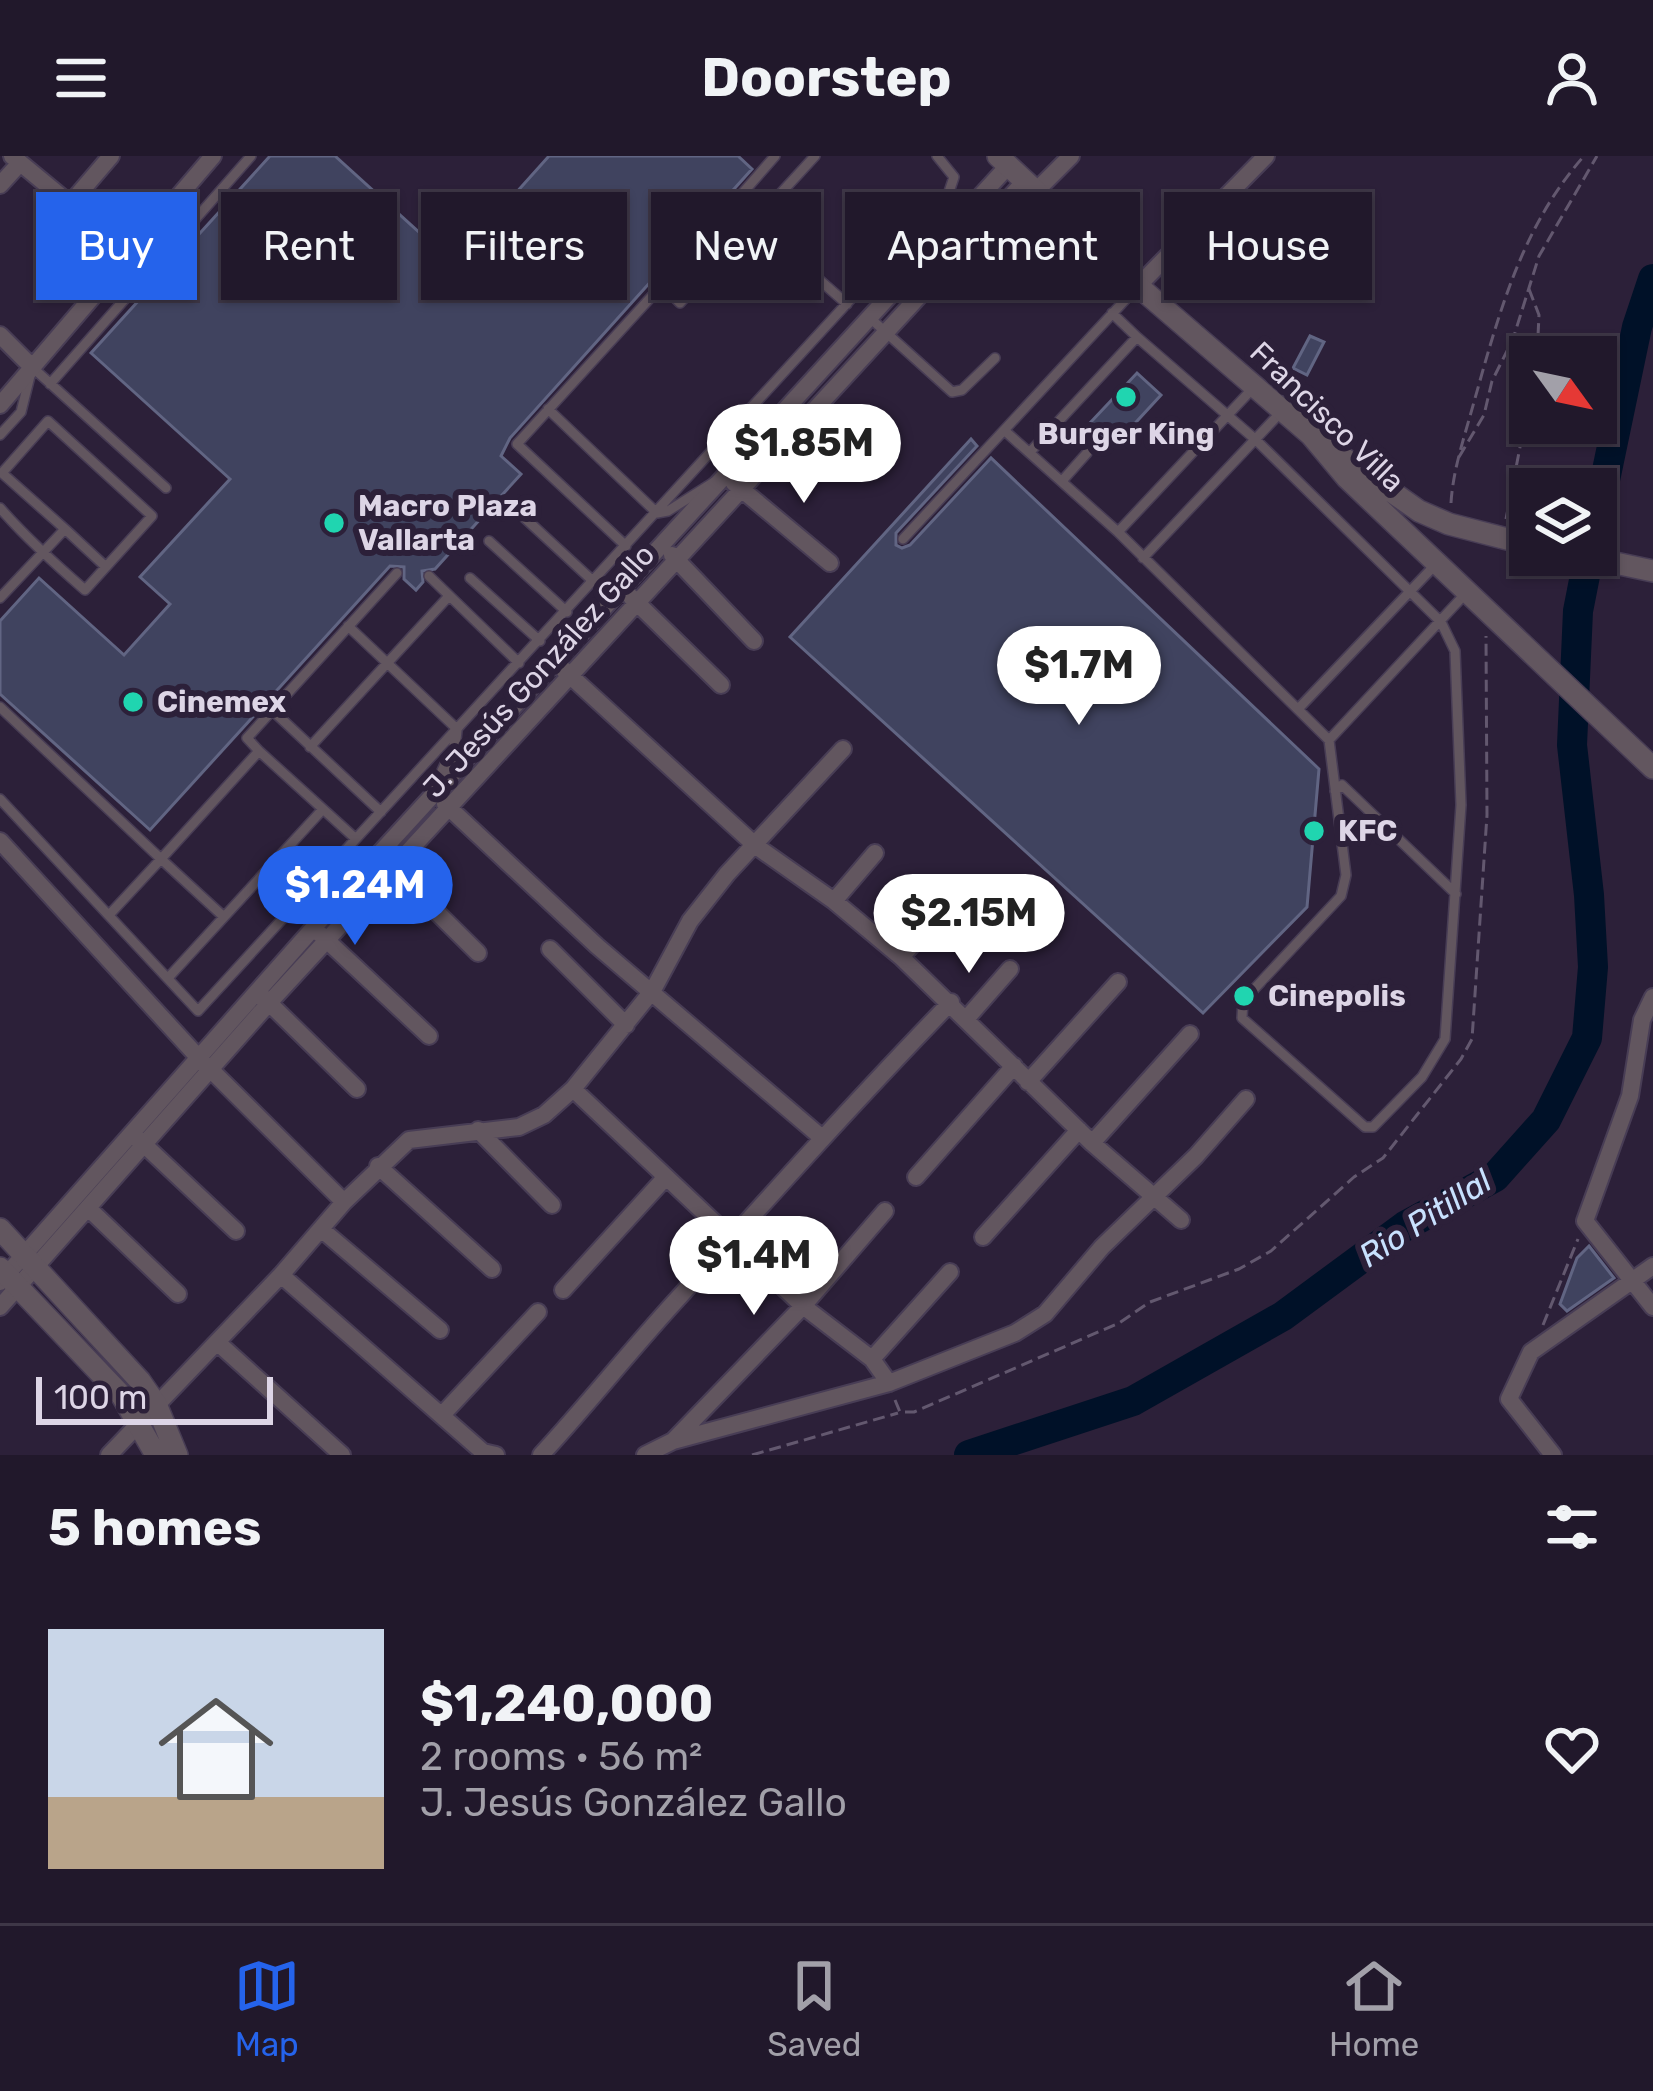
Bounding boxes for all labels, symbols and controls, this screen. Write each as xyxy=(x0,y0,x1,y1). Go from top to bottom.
icon: menu xyxy=(48,45,114,111)
icon: person xyxy=(1539,45,1605,111)
text: Doorstep xyxy=(701,46,952,110)
chip: Buy xyxy=(36,192,197,300)
chip: Rent xyxy=(221,192,397,300)
chip: Filters xyxy=(421,192,627,300)
chip: New xyxy=(651,192,821,300)
chip: Apartment xyxy=(845,192,1140,300)
chip: House xyxy=(1164,192,1372,300)
street label: Francisco Villa xyxy=(1242,334,1412,500)
north arrow xyxy=(1509,336,1617,444)
map controls xyxy=(1509,336,1617,576)
marker: Burger King xyxy=(1113,384,1139,410)
pin: $1.85M xyxy=(706,404,902,506)
place label: Burger King xyxy=(1038,416,1214,452)
text: $1.85M xyxy=(734,420,874,466)
button: layers xyxy=(1509,468,1617,576)
place label: Macro Plaza Vallarta xyxy=(358,488,537,558)
marker: Macro Plaza Vallarta xyxy=(321,510,347,536)
street label: J. Jesús González Gallo xyxy=(416,537,662,805)
pin: $1.7M xyxy=(995,626,1163,728)
text: $1.7M xyxy=(1024,642,1134,688)
place label: Cinemex xyxy=(157,684,287,720)
marker: Cinemex xyxy=(120,689,146,715)
place label: KFC xyxy=(1338,813,1397,849)
marker: KFC xyxy=(1301,818,1327,844)
pin: $1.24M xyxy=(257,846,453,948)
text: $1.24M xyxy=(285,862,425,908)
pin: $2.15M xyxy=(871,874,1067,976)
text: $2.15M xyxy=(901,890,1037,936)
place label: Cinepolis xyxy=(1268,978,1406,1014)
marker: Cinepolis xyxy=(1231,983,1257,1009)
water label: Rio Pitillal xyxy=(1351,1160,1499,1275)
pin: $1.4M xyxy=(670,1216,838,1318)
text: $1.4M xyxy=(696,1232,812,1278)
scale bar xyxy=(36,1371,273,1424)
text: 100 m xyxy=(54,1378,147,1417)
icon: filters xyxy=(1539,1494,1605,1560)
text: 5 homes xyxy=(48,1497,261,1558)
text: $1,240,000 xyxy=(420,1673,714,1734)
icon: home xyxy=(144,1677,288,1821)
icon: heart xyxy=(1539,1716,1605,1782)
text: 2 rooms · 56 m² xyxy=(420,1734,702,1780)
text: J. Jesús González Gallo xyxy=(420,1780,847,1826)
tab: Map xyxy=(234,1953,300,2064)
tab: Saved xyxy=(767,1953,861,2064)
tab: Home xyxy=(1329,1953,1419,2064)

